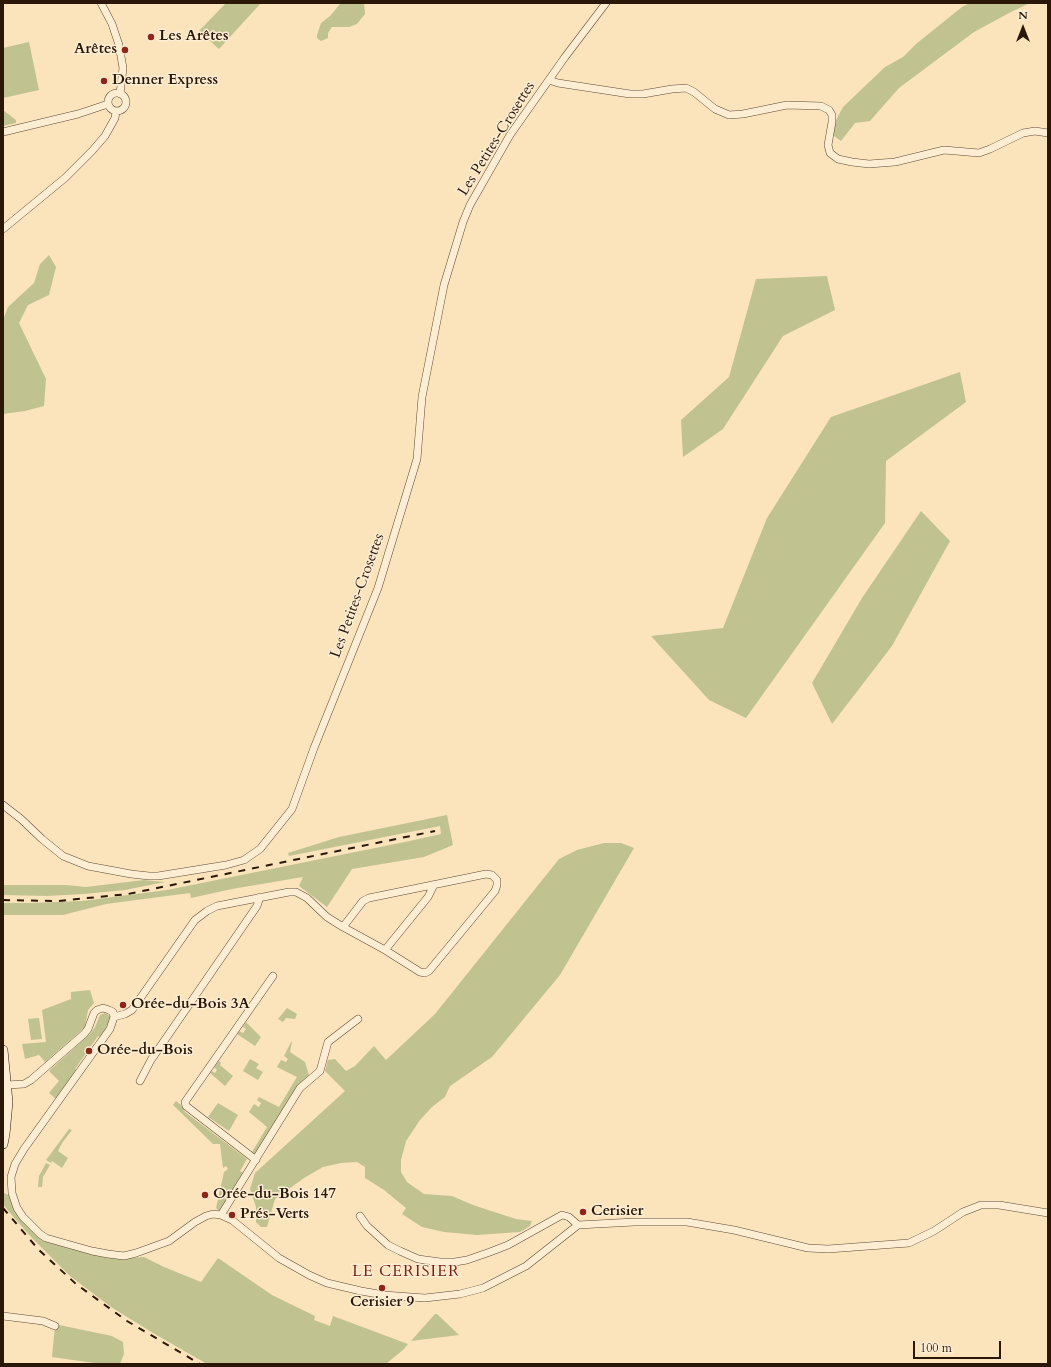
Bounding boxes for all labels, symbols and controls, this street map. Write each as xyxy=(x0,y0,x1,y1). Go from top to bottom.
north arrow xyxy=(1003,8,1043,48)
text: N xyxy=(1018,8,1028,23)
place label: Les Arêtes xyxy=(159,28,229,46)
marker: Les Arêtes xyxy=(146,32,156,42)
place label: Arêtes xyxy=(74,41,117,59)
marker: Arêtes xyxy=(120,45,130,55)
place label: Denner Express xyxy=(112,72,218,90)
marker: Denner Express xyxy=(99,76,109,86)
street label: Les Petites-Crosettes xyxy=(455,79,539,199)
street label: Les Petites-Crosettes xyxy=(327,531,389,661)
place label: Orée-du-Bois 3A xyxy=(131,996,250,1014)
marker: Orée-du-Bois 3A xyxy=(118,1000,128,1010)
place label: Orée-du-Bois xyxy=(97,1042,193,1060)
marker: Orée-du-Bois xyxy=(84,1046,94,1056)
place label: Orée-du-Bois 147 xyxy=(213,1186,336,1204)
marker: Orée-du-Bois 147 xyxy=(200,1190,210,1200)
place label: Cerisier xyxy=(591,1203,643,1221)
place label: Prés-Verts xyxy=(240,1206,309,1224)
marker: Cerisier xyxy=(578,1207,588,1217)
marker: Prés-Verts xyxy=(227,1210,237,1220)
district label: LE CERISIER xyxy=(352,1262,460,1282)
marker: Cerisier 9 xyxy=(377,1283,387,1293)
place label: Cerisier 9 xyxy=(350,1294,414,1312)
scale bar xyxy=(915,1333,1003,1359)
text: 100 m xyxy=(920,1340,952,1356)

